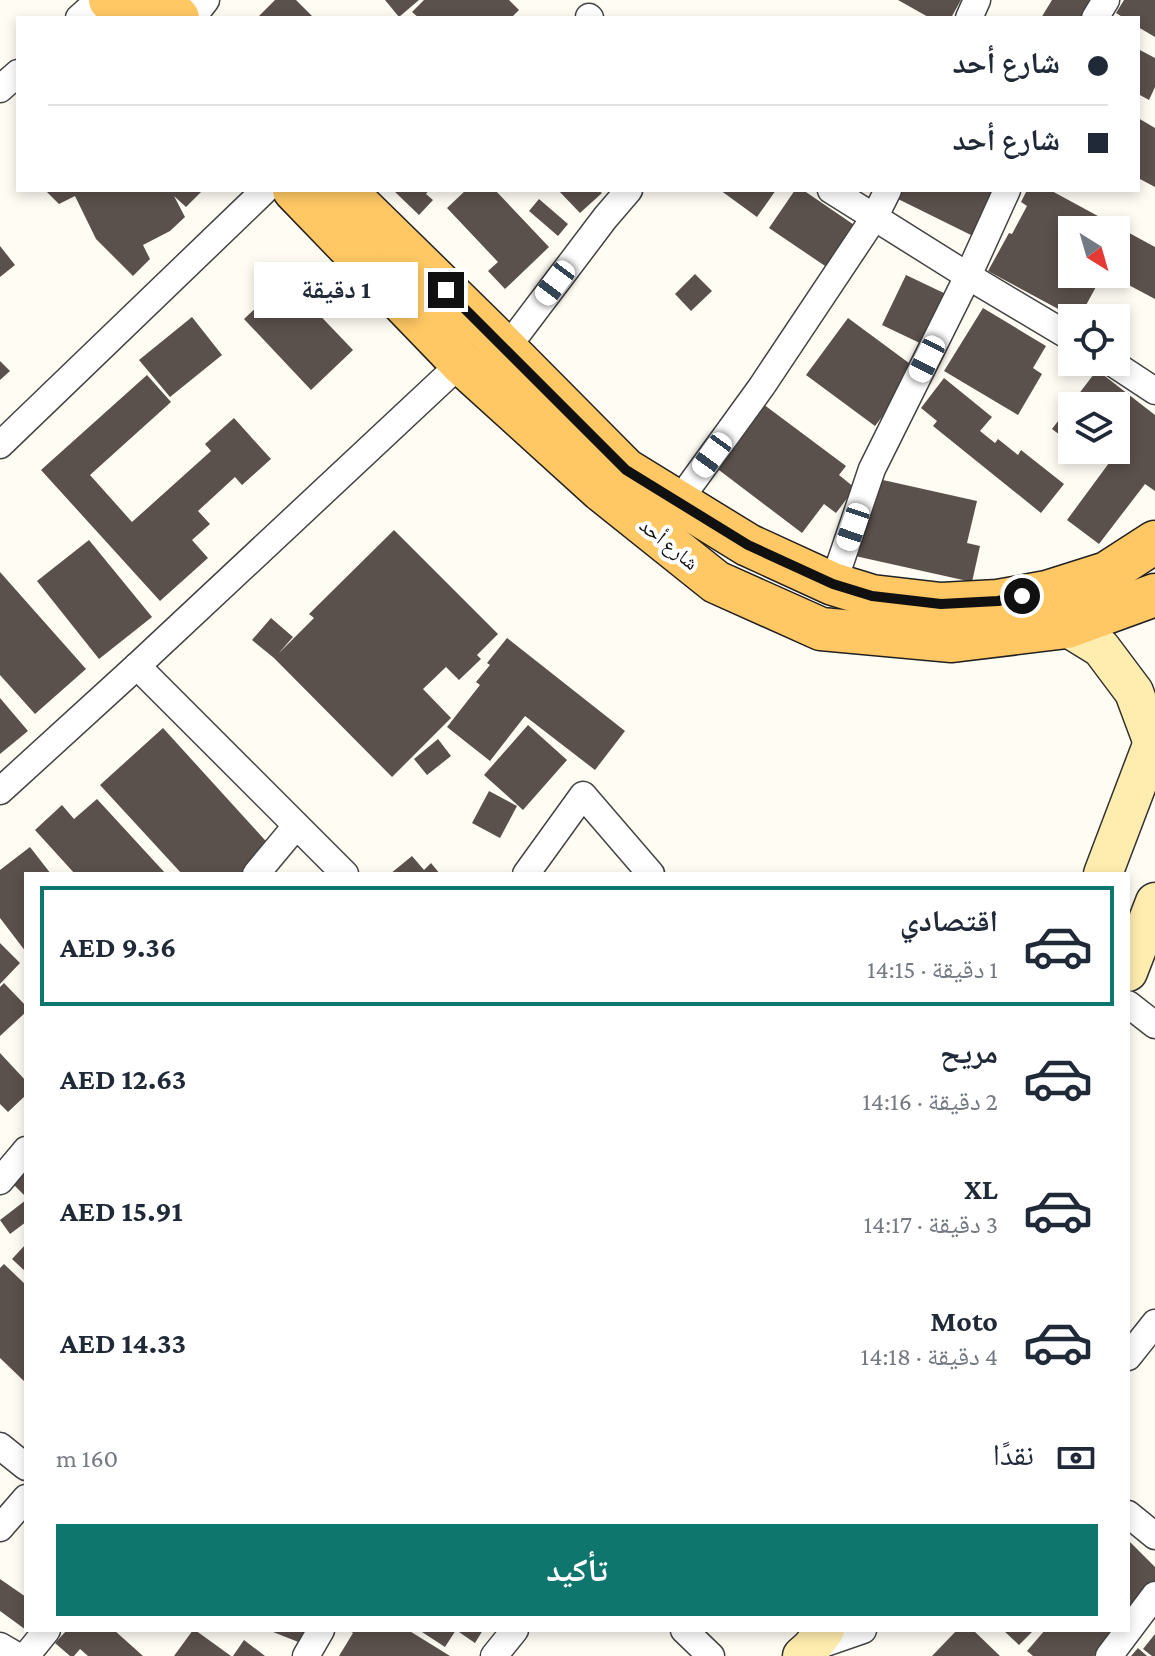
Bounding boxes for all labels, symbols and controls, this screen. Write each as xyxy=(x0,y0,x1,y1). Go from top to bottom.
text: شارع أحد xyxy=(953,46,1060,79)
text: شارع أحد xyxy=(953,123,1060,156)
north arrow xyxy=(1058,216,1130,288)
map controls xyxy=(1058,216,1130,464)
car xyxy=(531,257,579,309)
callout: 1 دقيقة xyxy=(254,262,418,318)
route end xyxy=(428,272,464,308)
text: 1 دقيقة xyxy=(301,275,371,304)
button: locate xyxy=(1058,304,1130,376)
car xyxy=(905,332,949,386)
button: layers xyxy=(1058,392,1130,464)
car xyxy=(688,429,736,481)
car xyxy=(834,500,872,554)
street label: شارع أحد xyxy=(634,513,703,576)
route start xyxy=(1004,578,1040,614)
text: اقتصادي xyxy=(900,904,998,937)
icon: car xyxy=(1022,910,1094,982)
text: AED 9.36 xyxy=(60,930,176,963)
text: 1 دقيقة · 14:15 xyxy=(867,955,998,984)
text: مريح xyxy=(940,1036,998,1069)
icon: car xyxy=(1022,1042,1094,1114)
text: AED 12.63 xyxy=(60,1062,186,1095)
text: 2 دقيقة · 14:16 xyxy=(862,1087,998,1116)
text: XL xyxy=(964,1172,998,1205)
icon: car xyxy=(1022,1174,1094,1246)
text: AED 15.91 xyxy=(60,1194,183,1227)
text: 3 دقيقة · 14:17 xyxy=(863,1210,998,1239)
text: Moto xyxy=(930,1304,998,1337)
icon: car xyxy=(1022,1306,1094,1378)
text: AED 14.33 xyxy=(60,1326,186,1359)
text: 4 دقيقة · 14:18 xyxy=(861,1342,998,1371)
icon: cash xyxy=(1054,1436,1098,1480)
text: نقدًا xyxy=(993,1438,1034,1471)
text: 160 m xyxy=(56,1444,118,1473)
button: تأكيد xyxy=(56,1524,1098,1616)

